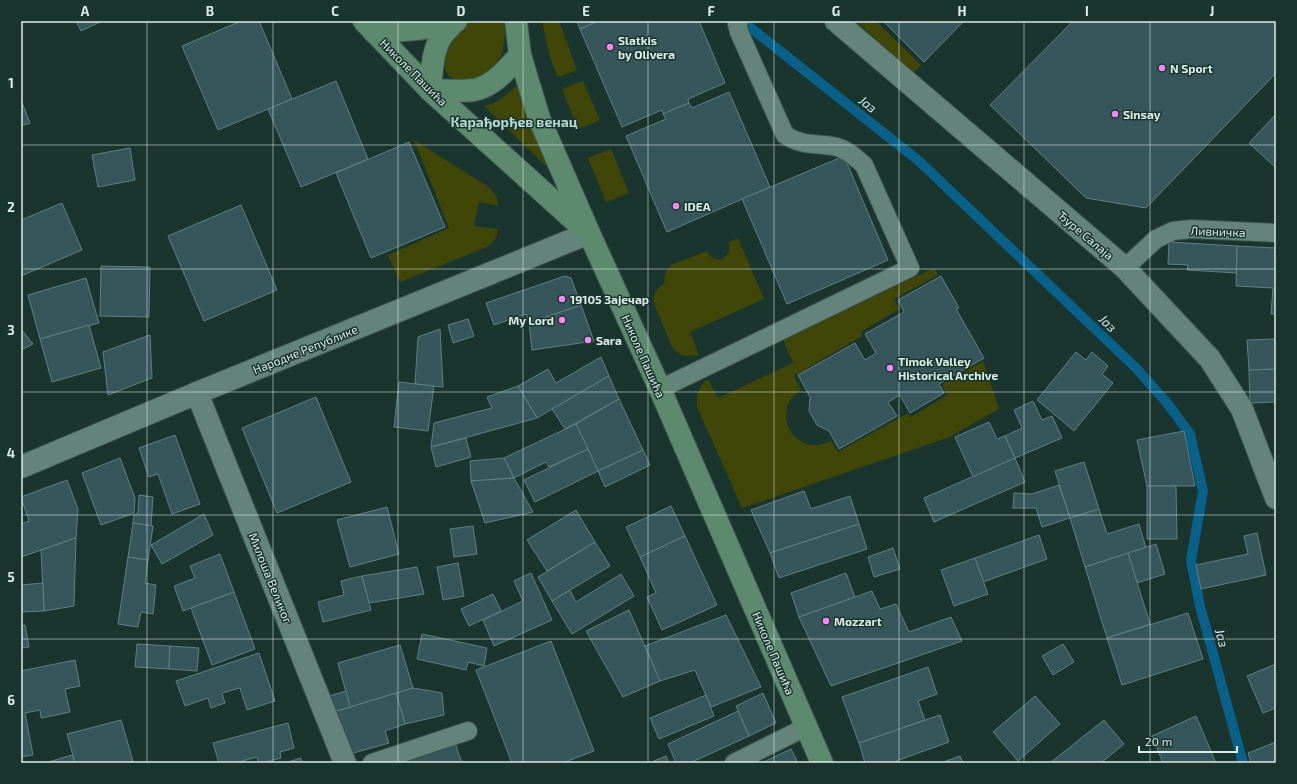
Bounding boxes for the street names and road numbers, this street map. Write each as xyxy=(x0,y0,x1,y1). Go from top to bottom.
street label: Николе Пашића xyxy=(378,36,450,108)
street label: Ђуре Салаја xyxy=(1055,208,1117,263)
street label: Ливничка xyxy=(1190,223,1246,239)
street label: Николе Пашића xyxy=(619,312,669,400)
street label: Народне Републике xyxy=(251,322,360,377)
street label: Милоша Великог xyxy=(246,531,296,626)
street label: Николе Пашића xyxy=(750,609,798,697)

